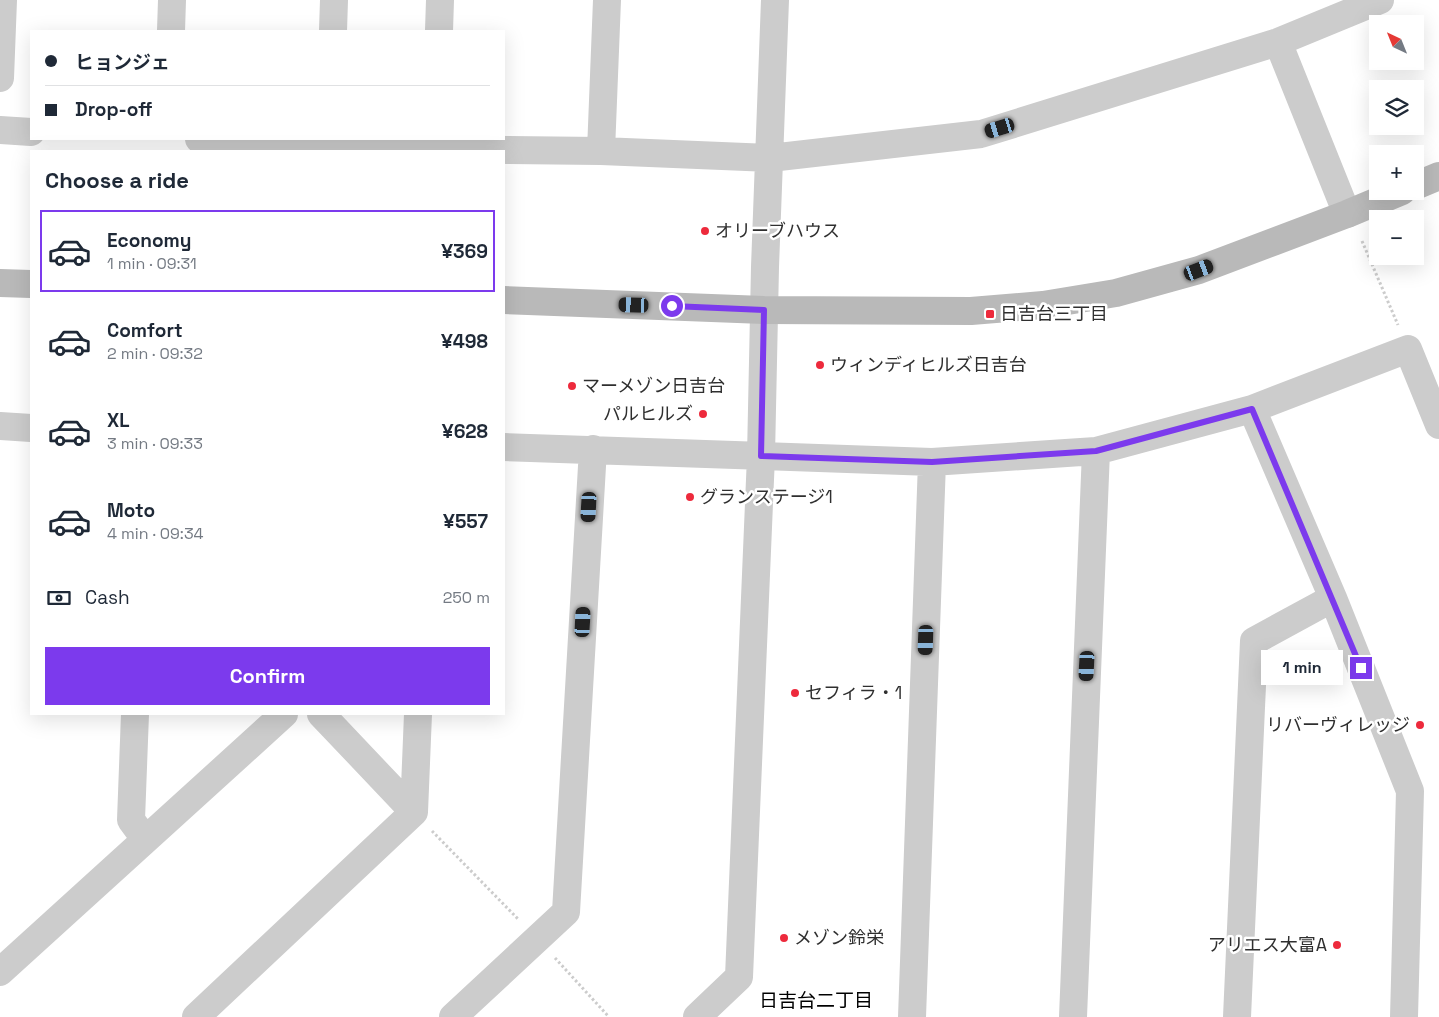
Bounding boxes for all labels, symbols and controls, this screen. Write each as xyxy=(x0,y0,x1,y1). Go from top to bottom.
north arrow xyxy=(1369,15,1424,70)
map controls xyxy=(1369,15,1424,265)
text: ヒョンジェ xyxy=(75,50,170,75)
button: layers xyxy=(1369,80,1424,135)
text: Drop-off xyxy=(75,97,153,122)
car xyxy=(983,116,1016,140)
button: + xyxy=(1369,145,1424,200)
text: Choose a ride xyxy=(45,166,189,194)
button: − xyxy=(1369,210,1424,265)
place label: オリーブハウス xyxy=(715,219,840,242)
marker: オリーブハウス xyxy=(699,225,711,237)
text: Economy xyxy=(107,228,191,253)
icon: car xyxy=(47,229,92,274)
text: ¥369 xyxy=(441,239,488,264)
text: 1 min · 09:31 xyxy=(107,253,197,274)
car xyxy=(1182,258,1215,282)
route start xyxy=(661,295,683,317)
car xyxy=(618,297,649,313)
place label: 日吉台三丁目 xyxy=(1000,302,1108,325)
marker: 日吉台三丁目 xyxy=(984,308,996,320)
text: Comfort xyxy=(107,318,183,343)
icon: car xyxy=(47,319,92,364)
text: ¥498 xyxy=(441,329,488,354)
text: 2 min · 09:32 xyxy=(107,343,203,364)
place label: ウィンディヒルズ日吉台 xyxy=(830,353,1027,376)
marker: ウィンディヒルズ日吉台 xyxy=(814,359,826,371)
place label: マーメゾン日吉台 xyxy=(582,374,725,397)
marker: マーメゾン日吉台 xyxy=(566,380,578,392)
place label: パルヒルズ xyxy=(603,402,693,425)
text: XL xyxy=(107,408,130,433)
marker: パルヒルズ xyxy=(697,408,709,420)
icon: car xyxy=(47,409,92,454)
text: ¥628 xyxy=(442,419,488,444)
text: 3 min · 09:33 xyxy=(107,433,203,454)
place label: グランステージ1 xyxy=(700,485,833,508)
marker: グランステージ1 xyxy=(684,491,696,503)
car xyxy=(580,492,597,522)
text: Moto xyxy=(107,498,155,523)
icon: car xyxy=(47,499,92,544)
text: ¥557 xyxy=(443,509,488,534)
text: 4 min · 09:34 xyxy=(107,523,204,544)
icon: cash xyxy=(45,584,73,612)
text: Cash xyxy=(85,585,130,610)
text: 250 m xyxy=(443,587,490,608)
car xyxy=(574,607,591,637)
car xyxy=(917,625,934,655)
button: Confirm xyxy=(45,647,490,705)
callout: 1 min xyxy=(1261,650,1344,686)
car xyxy=(1078,651,1095,681)
text: 1 min xyxy=(1282,657,1322,678)
route end xyxy=(1350,657,1372,679)
place label: セフィラ・1 xyxy=(805,681,902,704)
marker: セフィラ・1 xyxy=(789,687,801,699)
place label: リバーヴィレッジ xyxy=(1266,713,1410,736)
marker: リバーヴィレッジ xyxy=(1414,719,1426,731)
place label: メゾン鈴栄 xyxy=(794,926,884,949)
marker: メゾン鈴栄 xyxy=(778,932,790,944)
place label: アリエス大富A xyxy=(1208,933,1327,956)
marker: アリエス大富A xyxy=(1331,939,1343,951)
district label: 日吉台二丁目 xyxy=(759,988,873,1013)

